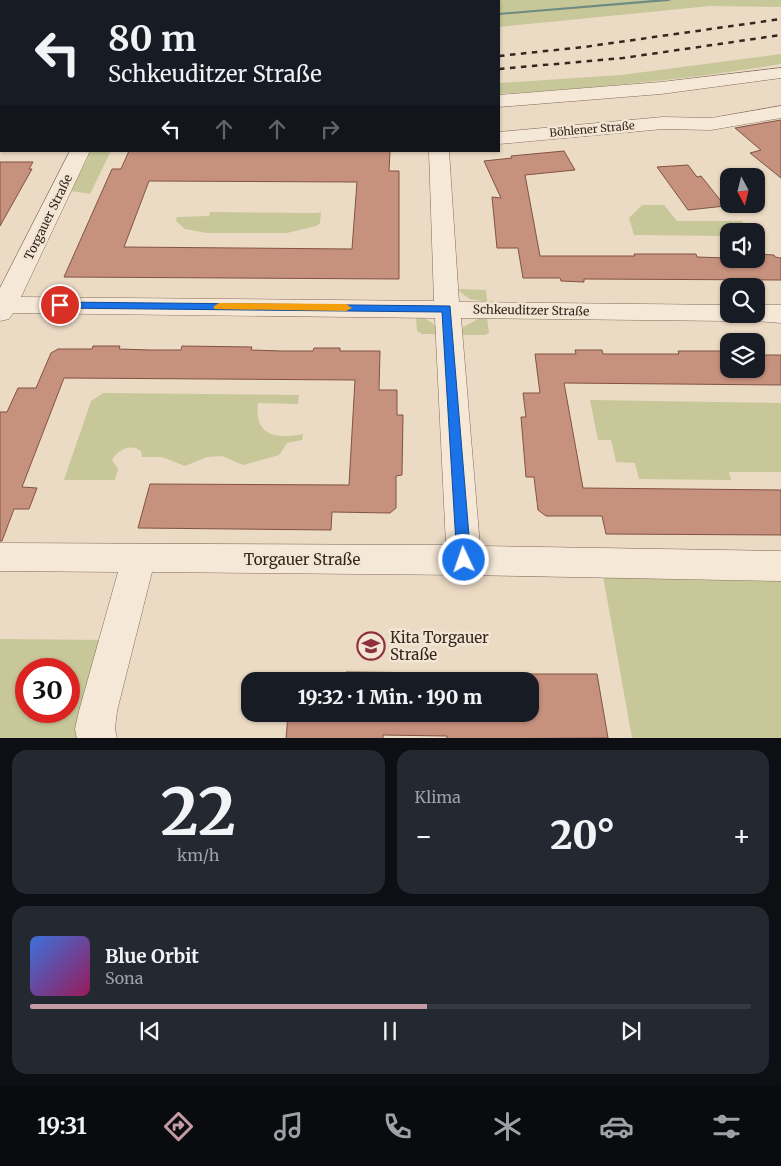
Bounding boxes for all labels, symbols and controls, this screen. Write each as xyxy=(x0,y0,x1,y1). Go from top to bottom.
text: 80 m xyxy=(108,17,196,61)
icon: left xyxy=(25,20,90,85)
text: Schkeuditzer Straße xyxy=(108,60,322,88)
icon: left xyxy=(157,115,185,143)
icon: ahead xyxy=(210,115,238,143)
icon: ahead xyxy=(263,115,291,143)
icon: right xyxy=(316,115,344,143)
street label: Böhlener Straße xyxy=(549,118,635,140)
north arrow xyxy=(720,168,765,212)
map controls xyxy=(720,168,765,378)
street label: Torgauer Straße xyxy=(21,172,75,262)
button: sound xyxy=(720,223,765,268)
button: search xyxy=(720,278,765,323)
pin xyxy=(39,284,81,326)
icon: arrive xyxy=(46,291,74,319)
street label: Schkeuditzer Straße xyxy=(473,301,589,319)
button: layers xyxy=(720,333,765,378)
position arrow xyxy=(437,533,489,585)
street label: Torgauer Straße xyxy=(244,550,360,569)
place label: Kita Torgauer Straße xyxy=(390,628,489,664)
school or university icon: Kita Torgauer Straße xyxy=(356,631,386,661)
speed limit sign: 30 xyxy=(15,658,80,723)
text: 19:32 · 1 Min. · 190 m xyxy=(298,685,482,709)
text: 22 xyxy=(160,771,236,853)
text: Klima xyxy=(415,787,461,807)
text: 20° xyxy=(550,812,615,859)
text: − xyxy=(415,818,433,854)
text: + xyxy=(732,818,751,854)
text: km/h xyxy=(177,845,219,865)
text: Blue Orbit xyxy=(105,944,199,968)
text: Sona xyxy=(105,968,143,988)
icon: previous xyxy=(136,1017,164,1045)
icon: pause xyxy=(376,1017,404,1045)
icon: next xyxy=(617,1017,645,1045)
icon: directions xyxy=(161,1109,196,1144)
icon: music xyxy=(271,1109,306,1144)
icon: phone xyxy=(380,1109,415,1144)
icon: climate xyxy=(490,1109,525,1144)
icon: car xyxy=(599,1109,634,1144)
icon: filters xyxy=(709,1109,744,1144)
text: 19:31 xyxy=(37,1112,87,1140)

